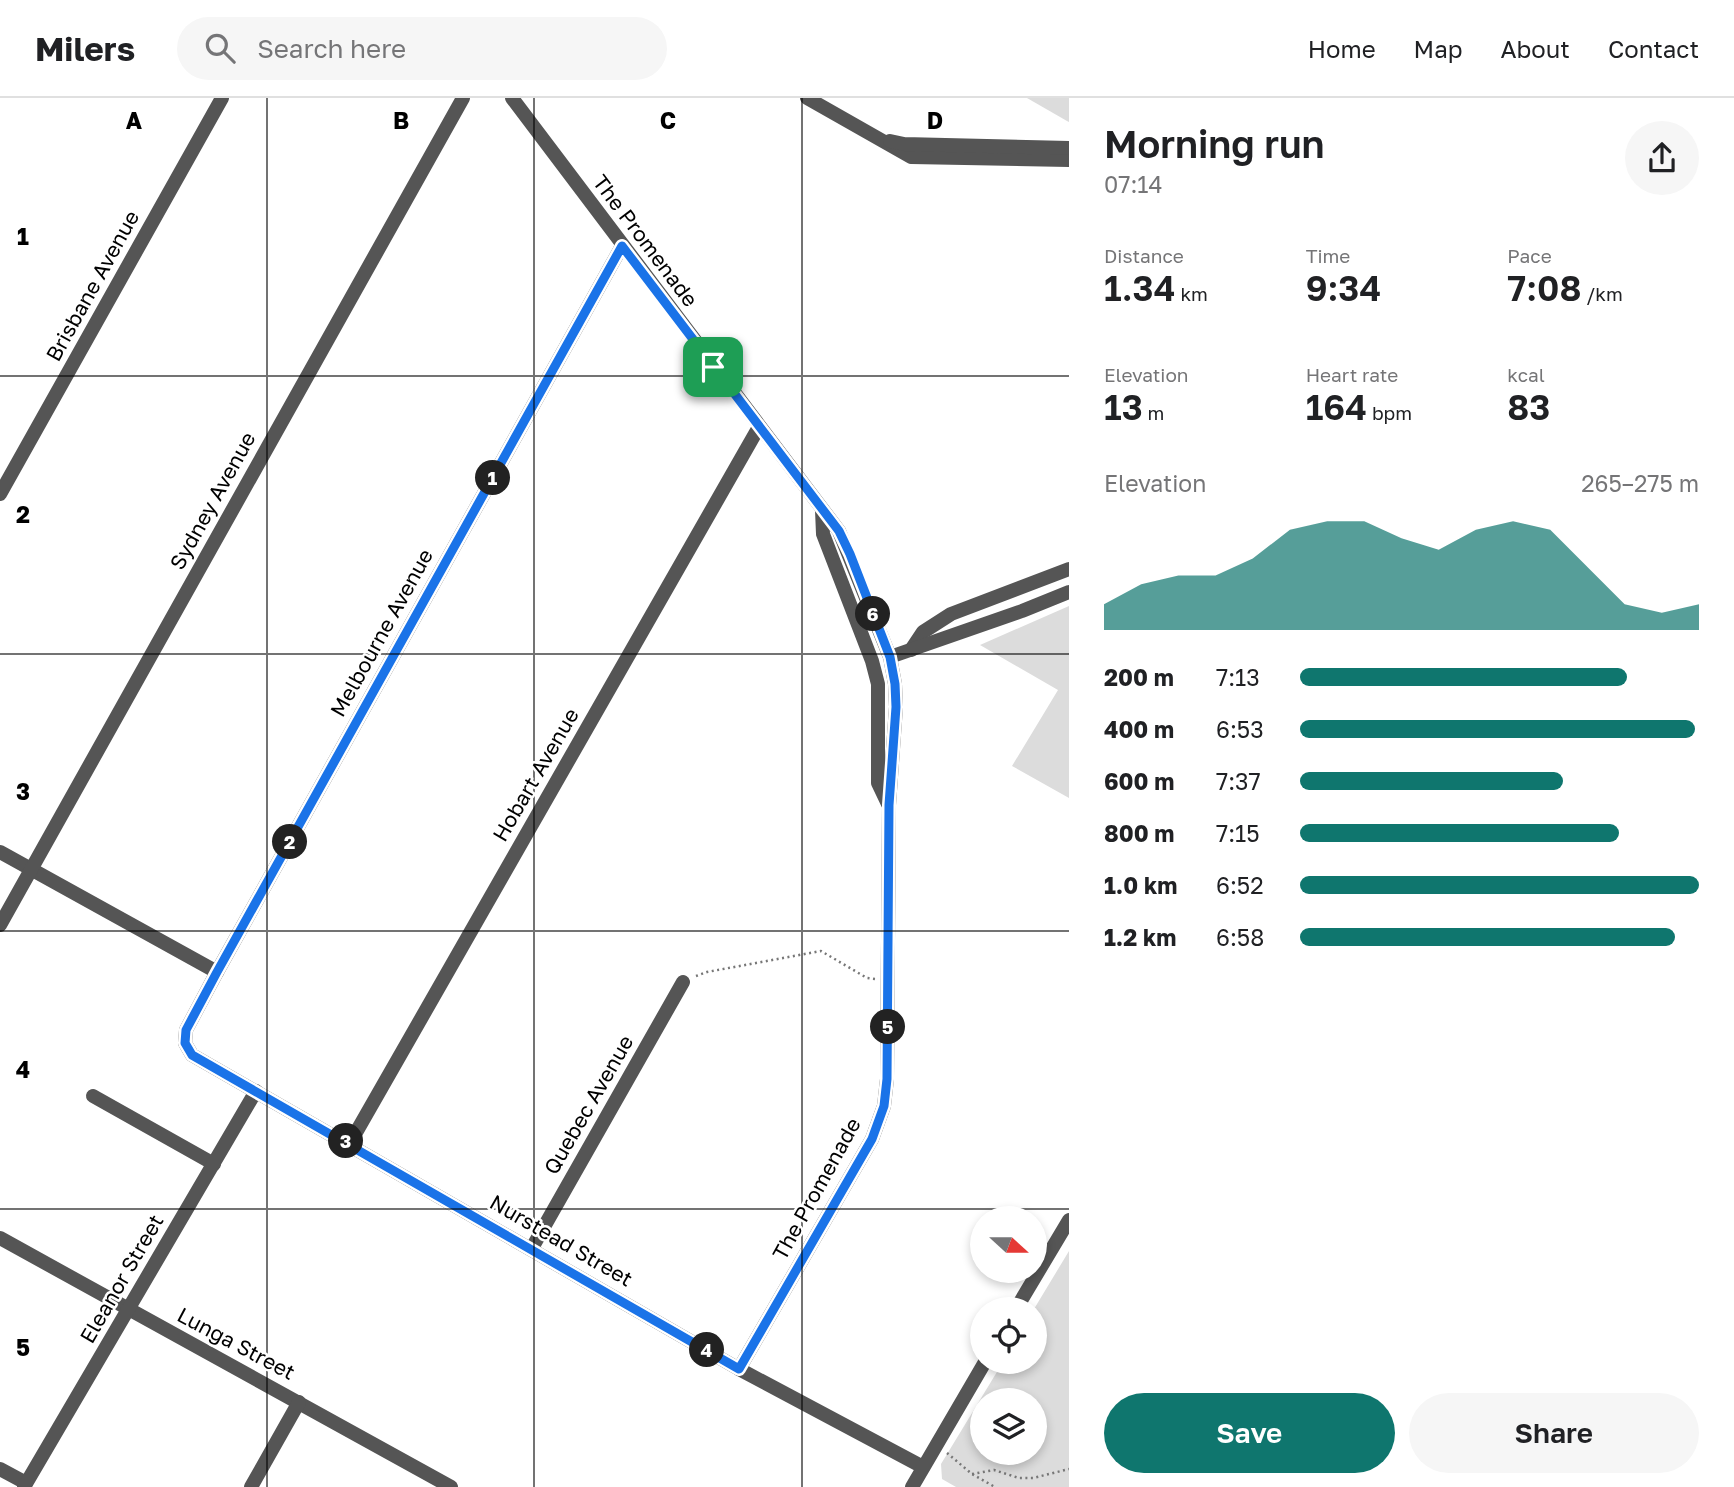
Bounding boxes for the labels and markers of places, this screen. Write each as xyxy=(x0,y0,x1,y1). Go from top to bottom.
pin xyxy=(683,337,743,397)
pin: 1 xyxy=(476,460,510,496)
pin: 6 xyxy=(856,596,890,632)
pin: 2 xyxy=(272,824,308,860)
pin: 5 xyxy=(870,1010,906,1044)
pin: 3 xyxy=(328,1124,364,1158)
pin: 4 xyxy=(690,1332,724,1368)

